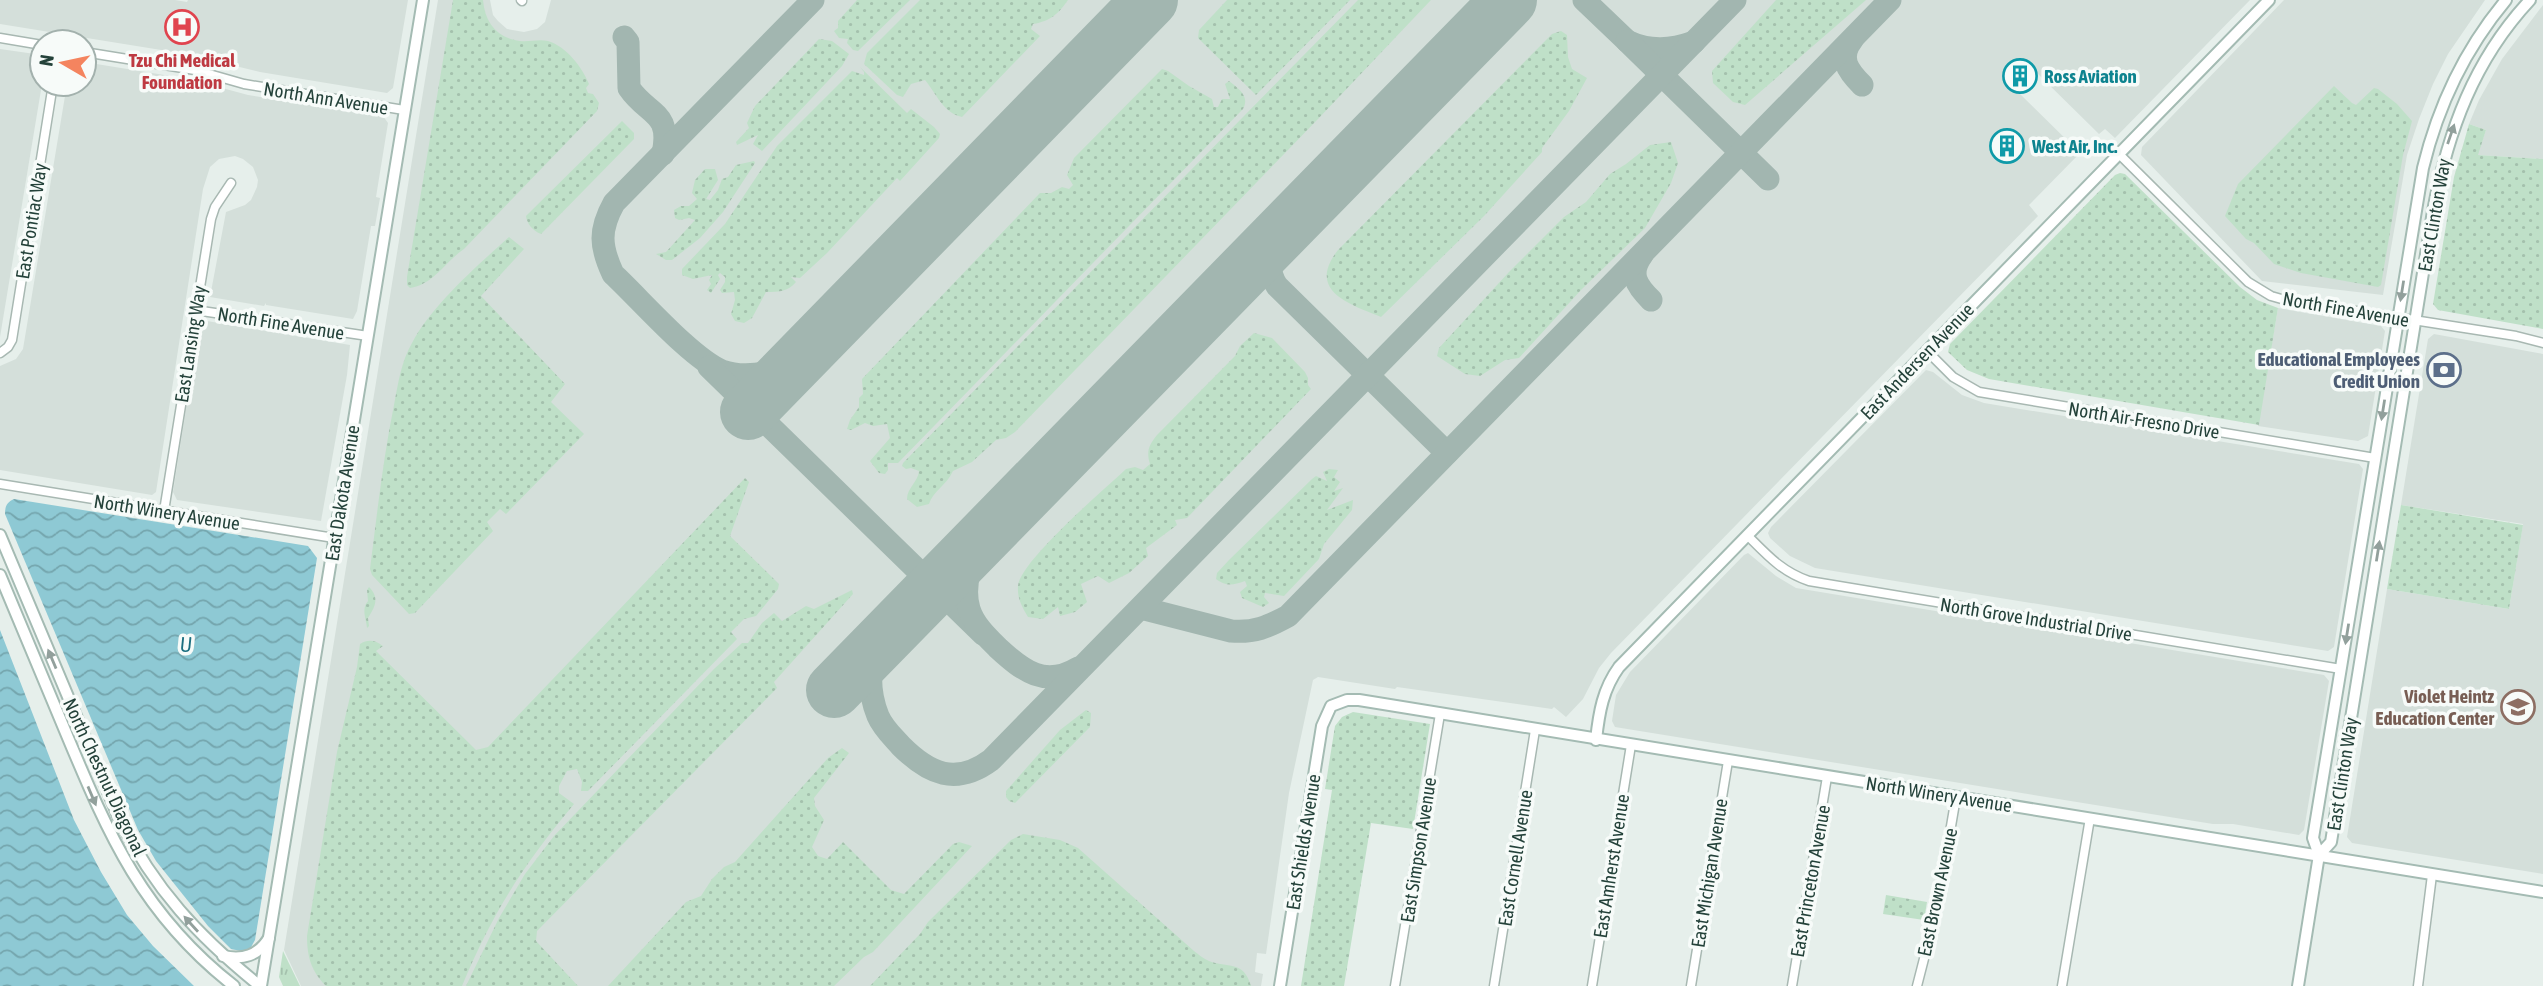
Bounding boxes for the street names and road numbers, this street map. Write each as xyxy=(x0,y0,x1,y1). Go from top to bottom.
street label: North Ann Avenue xyxy=(262,77,390,119)
street label: East Clinton Way xyxy=(2413,156,2455,273)
street label: East Pontiac Way xyxy=(11,161,51,281)
street label: East Lansing Way xyxy=(170,284,210,404)
street label: North Fine Avenue xyxy=(2281,287,2411,331)
street label: East Andersen Avenue xyxy=(1856,298,1978,424)
street label: North Fine Avenue xyxy=(216,302,346,344)
street label: North Air-Fresno Drive xyxy=(2067,397,2221,443)
street label: East Dakota Avenue xyxy=(320,423,364,563)
street label: North Winery Avenue xyxy=(92,490,242,534)
street label: North Grove Industrial Drive xyxy=(1939,593,2133,645)
street label: North Chestnut Diagonal xyxy=(59,695,151,859)
street label: East Clinton Way xyxy=(2322,715,2362,832)
street label: East Shields Avenue xyxy=(1281,772,1325,912)
street label: North Winery Avenue xyxy=(1864,772,2014,816)
street label: East Simpson Avenue xyxy=(1396,776,1440,924)
street label: East Cornell Avenue xyxy=(1493,788,1537,928)
street label: East Amherst Avenue xyxy=(1589,792,1633,940)
street label: East Michigan Avenue xyxy=(1686,797,1732,949)
street label: East Princeton Avenue xyxy=(1786,803,1834,959)
street label: East Brown Avenue xyxy=(1913,826,1961,958)

